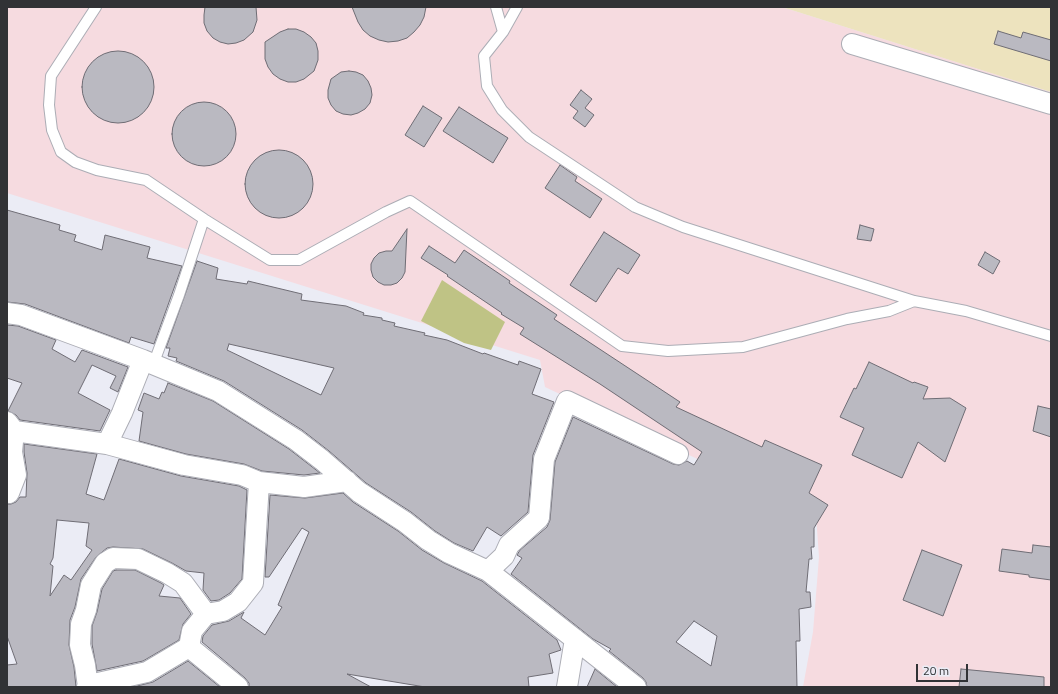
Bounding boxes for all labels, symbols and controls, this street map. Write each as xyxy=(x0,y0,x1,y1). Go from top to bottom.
scale bar xyxy=(918,656,970,682)
text: 20 m xyxy=(923,661,949,680)

